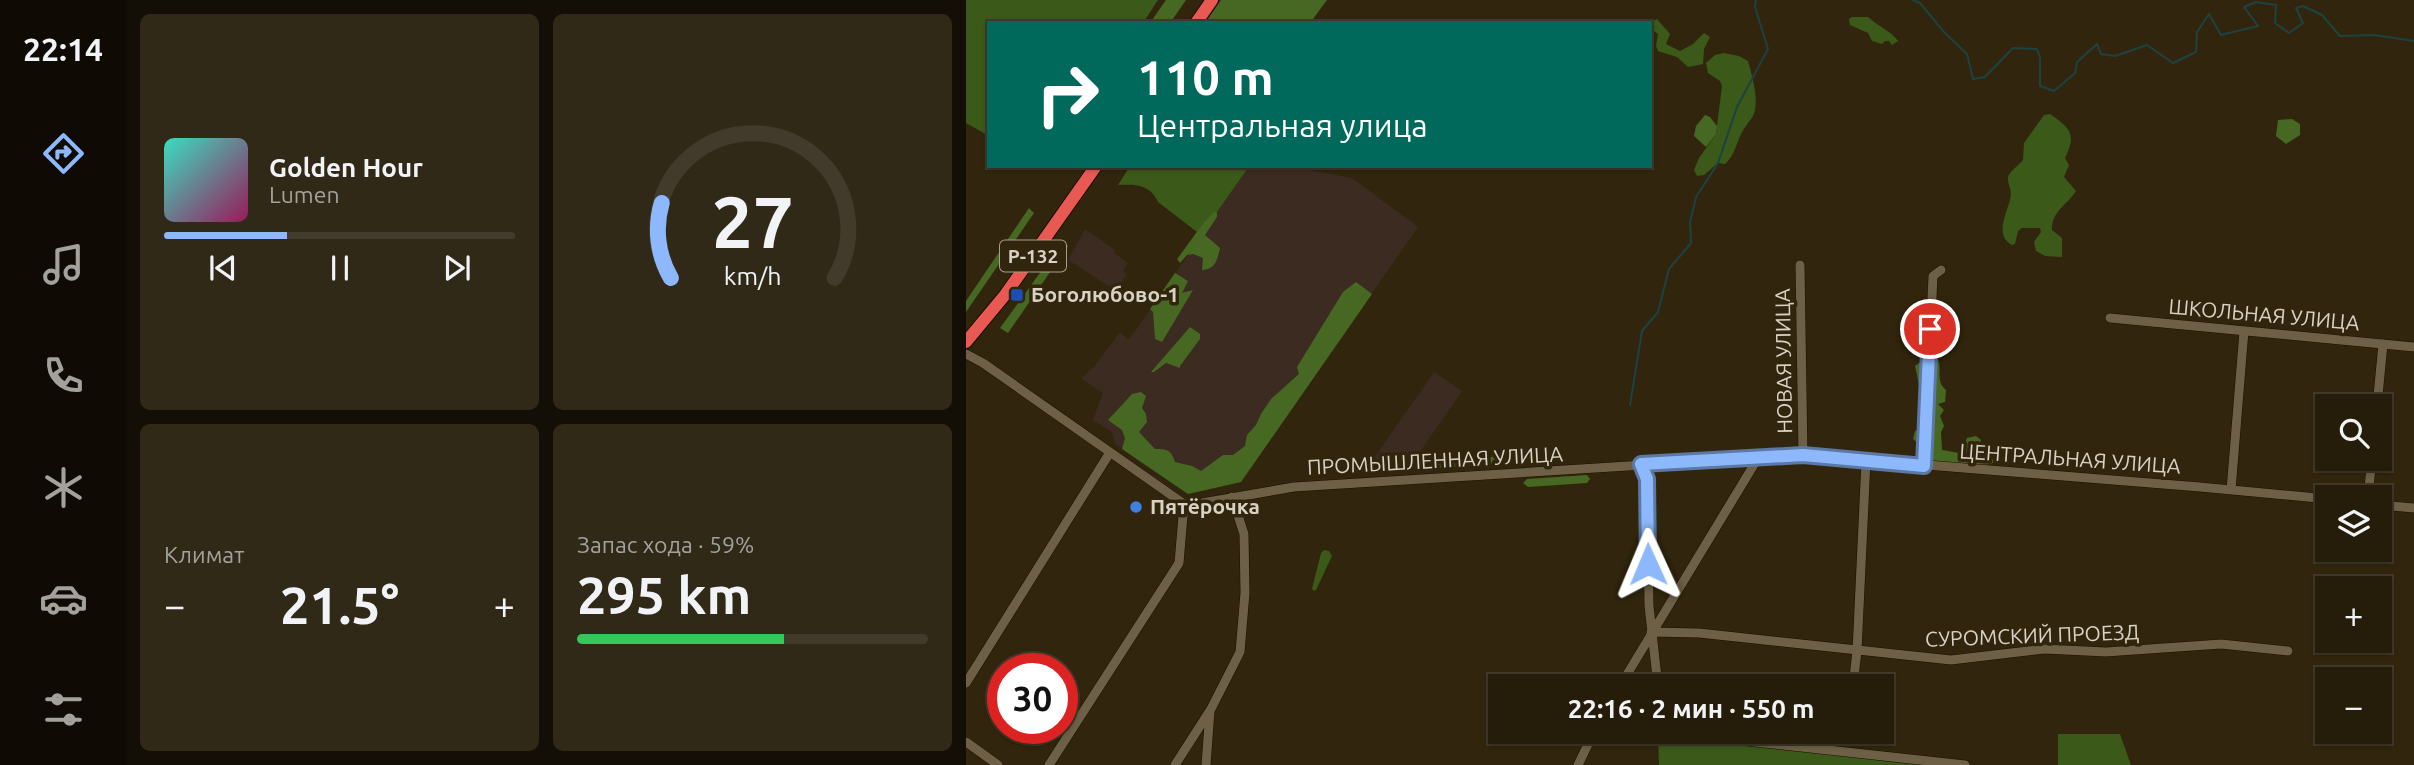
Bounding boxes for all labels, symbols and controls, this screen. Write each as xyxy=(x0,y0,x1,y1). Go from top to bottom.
text: 22:14 xyxy=(23,31,103,67)
icon: right xyxy=(1022,49,1113,140)
text: 110 m xyxy=(1137,49,1274,104)
text: Центральная улица xyxy=(1137,107,1428,143)
icon: directions xyxy=(39,129,88,178)
text: Golden Hour xyxy=(269,153,423,182)
text: 27 xyxy=(711,181,794,263)
text: Lumen xyxy=(269,182,340,207)
icon: music xyxy=(39,240,88,289)
road number: Р-132 xyxy=(1000,240,1066,272)
icon: previous xyxy=(204,249,242,287)
icon: pause xyxy=(321,249,359,287)
icon: next xyxy=(438,249,476,287)
text: km/h xyxy=(724,262,781,290)
place label: Боголюбово-1 xyxy=(1031,282,1179,306)
marker: Боголюбово-1 xyxy=(1009,287,1025,303)
street label: НОВАЯ УЛИЦА xyxy=(1770,288,1796,434)
street label: ШКОЛЬНАЯ УЛИЦА xyxy=(2168,294,2361,334)
pin xyxy=(1900,299,1960,359)
icon: arrive xyxy=(1911,310,1949,348)
icon: phone xyxy=(39,351,88,400)
map controls xyxy=(2315,394,2392,744)
button: search xyxy=(2315,394,2392,471)
street label: ЦЕНТРАЛЬНАЯ УЛИЦА xyxy=(1959,438,2182,478)
street label: ПРОМЫШЛЕННАЯ УЛИЦА xyxy=(1306,441,1564,479)
icon: climate xyxy=(39,463,88,512)
button: layers xyxy=(2315,485,2392,562)
place label: Пятёрочка xyxy=(1150,494,1260,518)
marker: Пятёрочка xyxy=(1128,499,1144,515)
position arrow xyxy=(1611,527,1685,601)
text: Запас хода · 59% xyxy=(577,532,754,557)
text: Климат xyxy=(164,542,244,567)
text: 295 km xyxy=(577,566,751,624)
icon: car xyxy=(39,574,88,623)
text: 21.5° xyxy=(280,576,399,634)
button: + xyxy=(2315,576,2392,653)
text: − xyxy=(164,584,185,626)
text: + xyxy=(494,584,515,626)
street label: СУРОМСКИЙ ПРОЕЗД xyxy=(1924,619,2139,651)
speed limit sign: 30 xyxy=(987,653,1078,744)
button: − xyxy=(2315,667,2392,744)
icon: filters xyxy=(39,685,88,734)
text: 22:16 · 2 мин · 550 m xyxy=(1568,694,1814,723)

